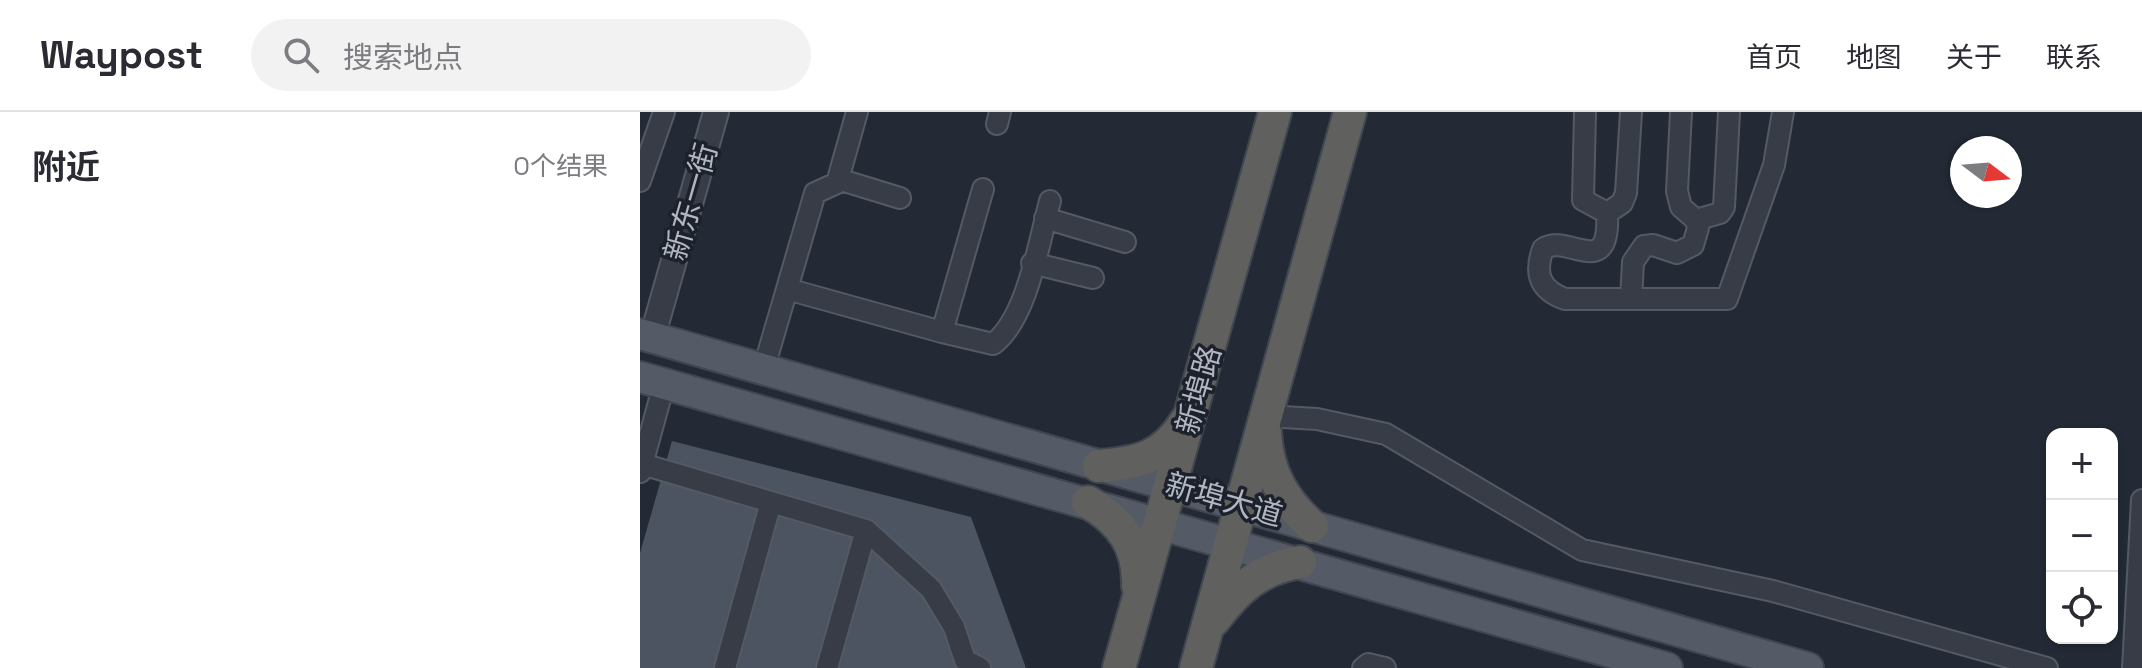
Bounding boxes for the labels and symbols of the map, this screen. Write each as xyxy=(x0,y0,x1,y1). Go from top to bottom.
north arrow xyxy=(1950,136,2022,208)
street label: 新东一街 xyxy=(655,139,726,265)
street label: 新埠路 xyxy=(1167,341,1230,438)
street label: 新埠大道 xyxy=(1161,464,1287,535)

